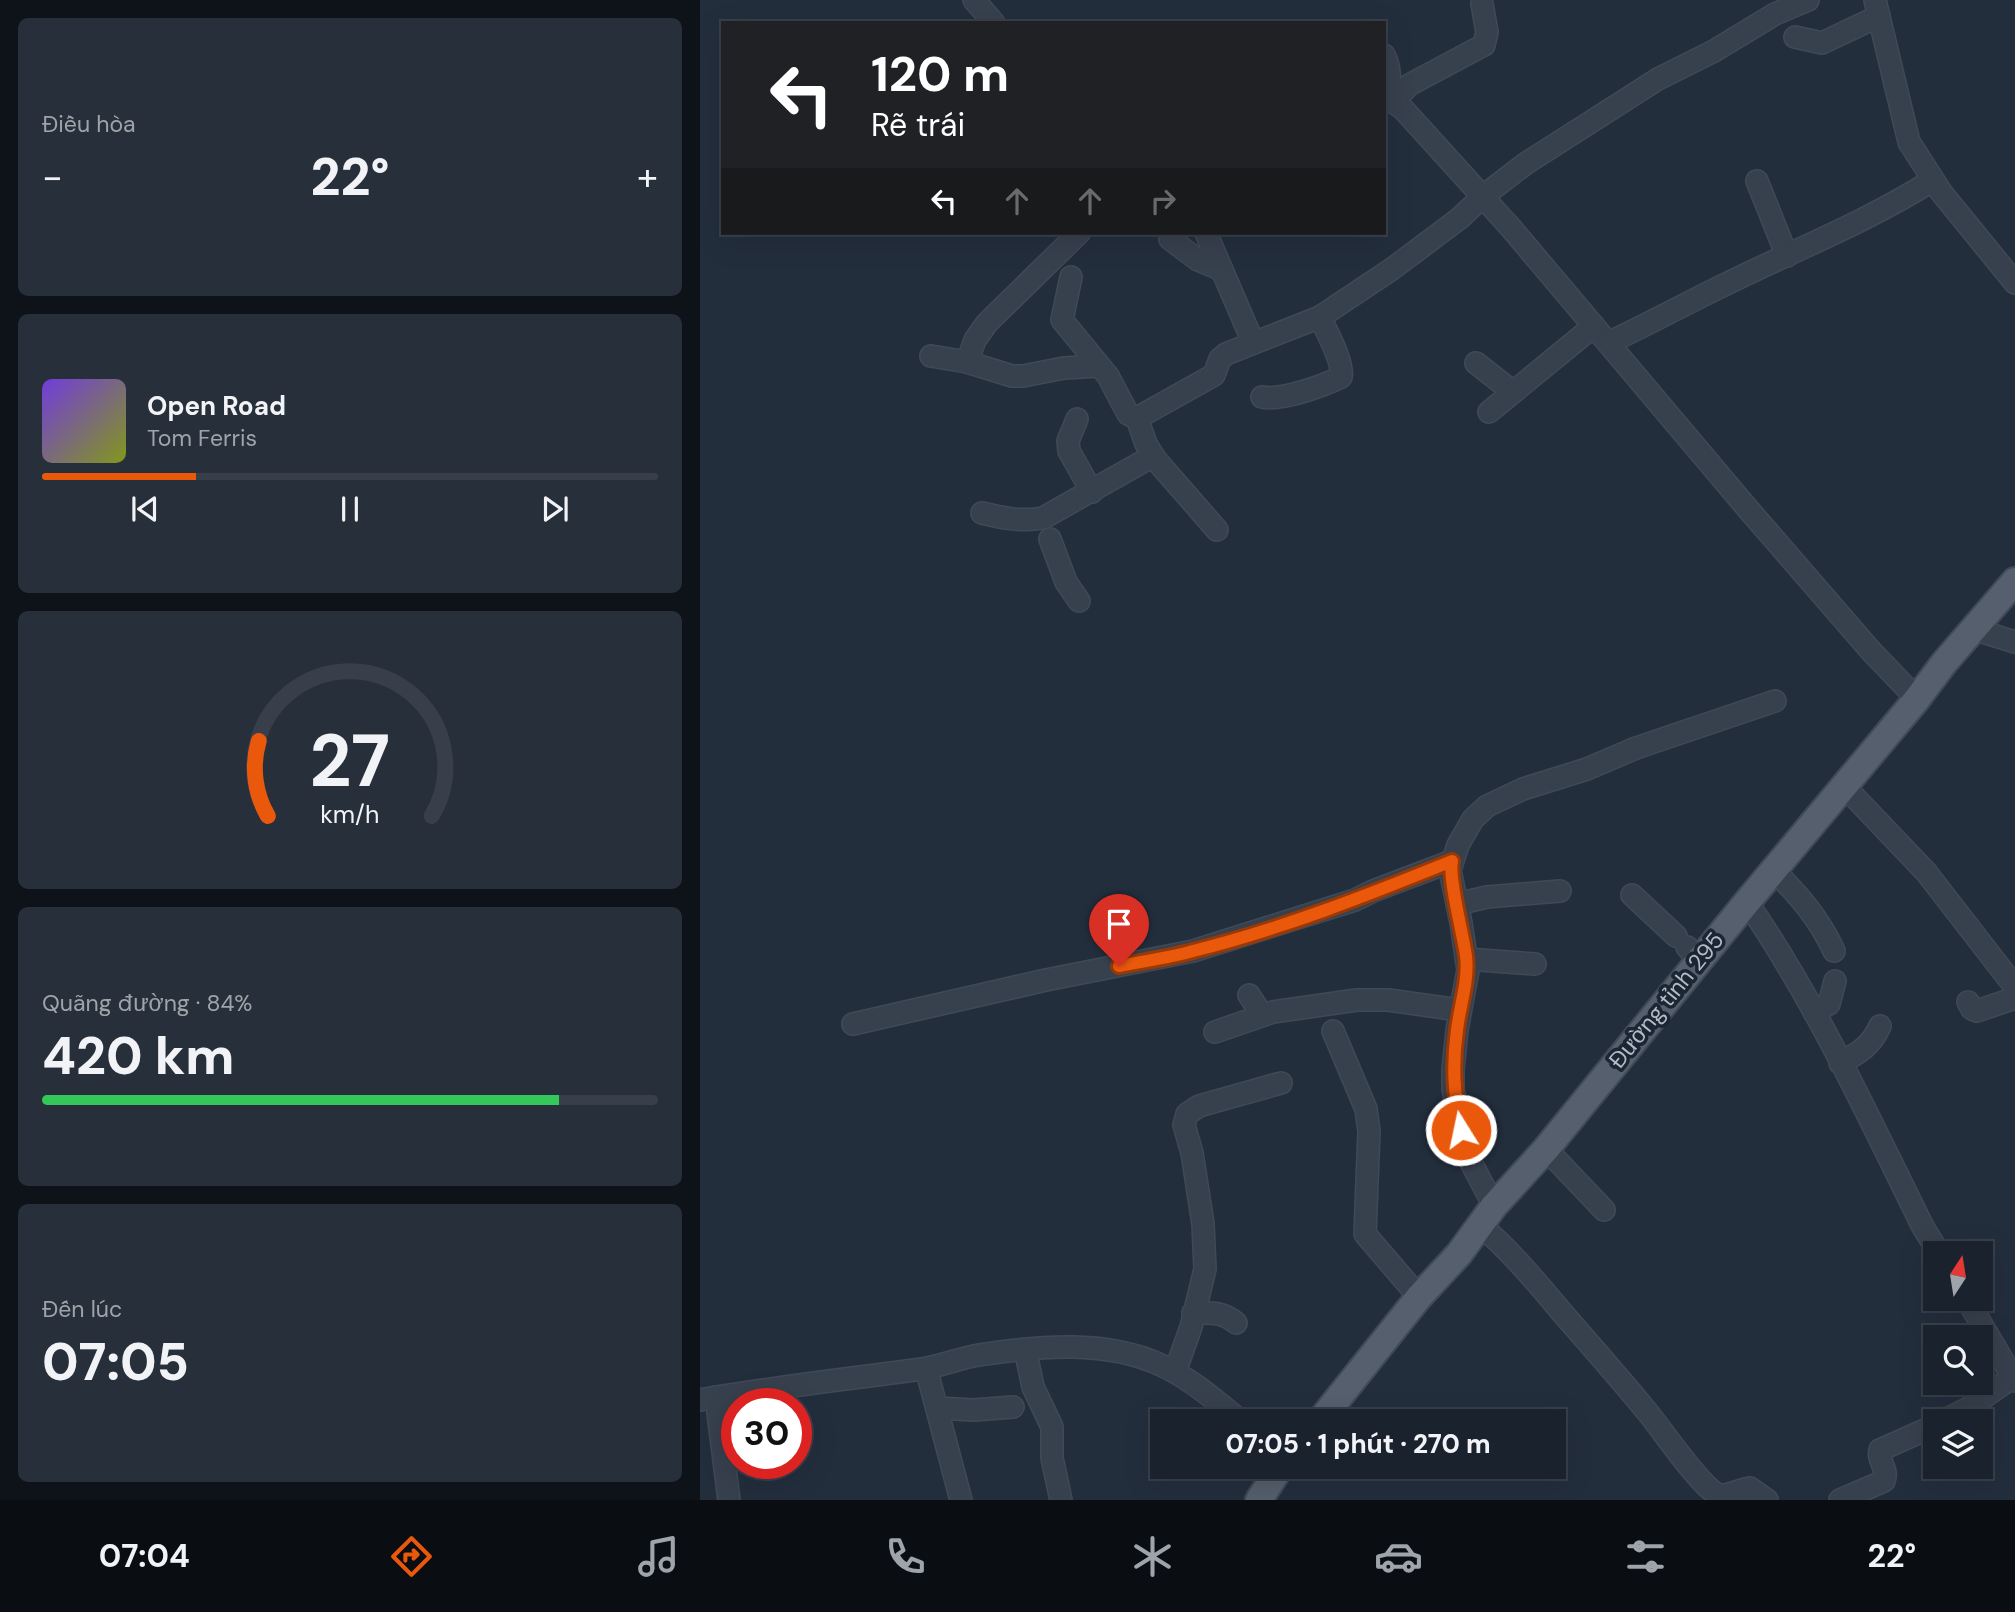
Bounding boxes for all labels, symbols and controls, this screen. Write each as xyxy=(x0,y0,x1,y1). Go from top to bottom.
text: 120 m xyxy=(871,42,1009,106)
icon: left xyxy=(756,49,847,140)
text: Rẽ trái xyxy=(871,104,965,146)
text: Điều hòa xyxy=(42,109,136,139)
text: 22° xyxy=(310,143,390,211)
text: − xyxy=(42,152,63,202)
text: + xyxy=(637,152,658,202)
icon: left xyxy=(925,182,963,220)
icon: ahead xyxy=(998,182,1036,220)
icon: ahead xyxy=(1071,182,1109,220)
icon: right xyxy=(1144,182,1182,220)
text: Open Road xyxy=(147,389,286,423)
text: Tom Ferris xyxy=(147,423,257,453)
icon: previous xyxy=(126,490,164,528)
icon: pause xyxy=(331,490,369,528)
icon: next xyxy=(536,490,574,528)
text: 27 xyxy=(310,714,390,809)
text: km/h xyxy=(320,798,380,831)
pin xyxy=(1089,894,1149,966)
icon: arrive xyxy=(1100,905,1138,943)
street label: Đường tỉnh 295 xyxy=(1602,926,1730,1074)
text: Quãng đường · 84% xyxy=(42,988,252,1018)
text: 420 km xyxy=(42,1022,234,1090)
position arrow xyxy=(1424,1093,1498,1167)
north arrow xyxy=(1923,1241,1993,1311)
map controls xyxy=(1923,1241,1993,1479)
text: Đến lúc xyxy=(42,1294,122,1324)
button: search xyxy=(1923,1325,1993,1395)
text: 07:05 xyxy=(42,1328,189,1396)
speed limit sign: 30 xyxy=(721,1388,812,1479)
button: layers xyxy=(1923,1409,1993,1479)
text: 07:05 · 1 phút · 270 m xyxy=(1225,1427,1491,1461)
icon: directions xyxy=(387,1532,436,1581)
icon: music xyxy=(634,1532,683,1581)
icon: phone xyxy=(881,1532,930,1581)
icon: climate xyxy=(1128,1532,1177,1581)
icon: car xyxy=(1374,1532,1423,1581)
icon: filters xyxy=(1621,1532,1670,1581)
text: 07:04 xyxy=(99,1535,190,1577)
text: 22° xyxy=(1868,1535,1916,1577)

